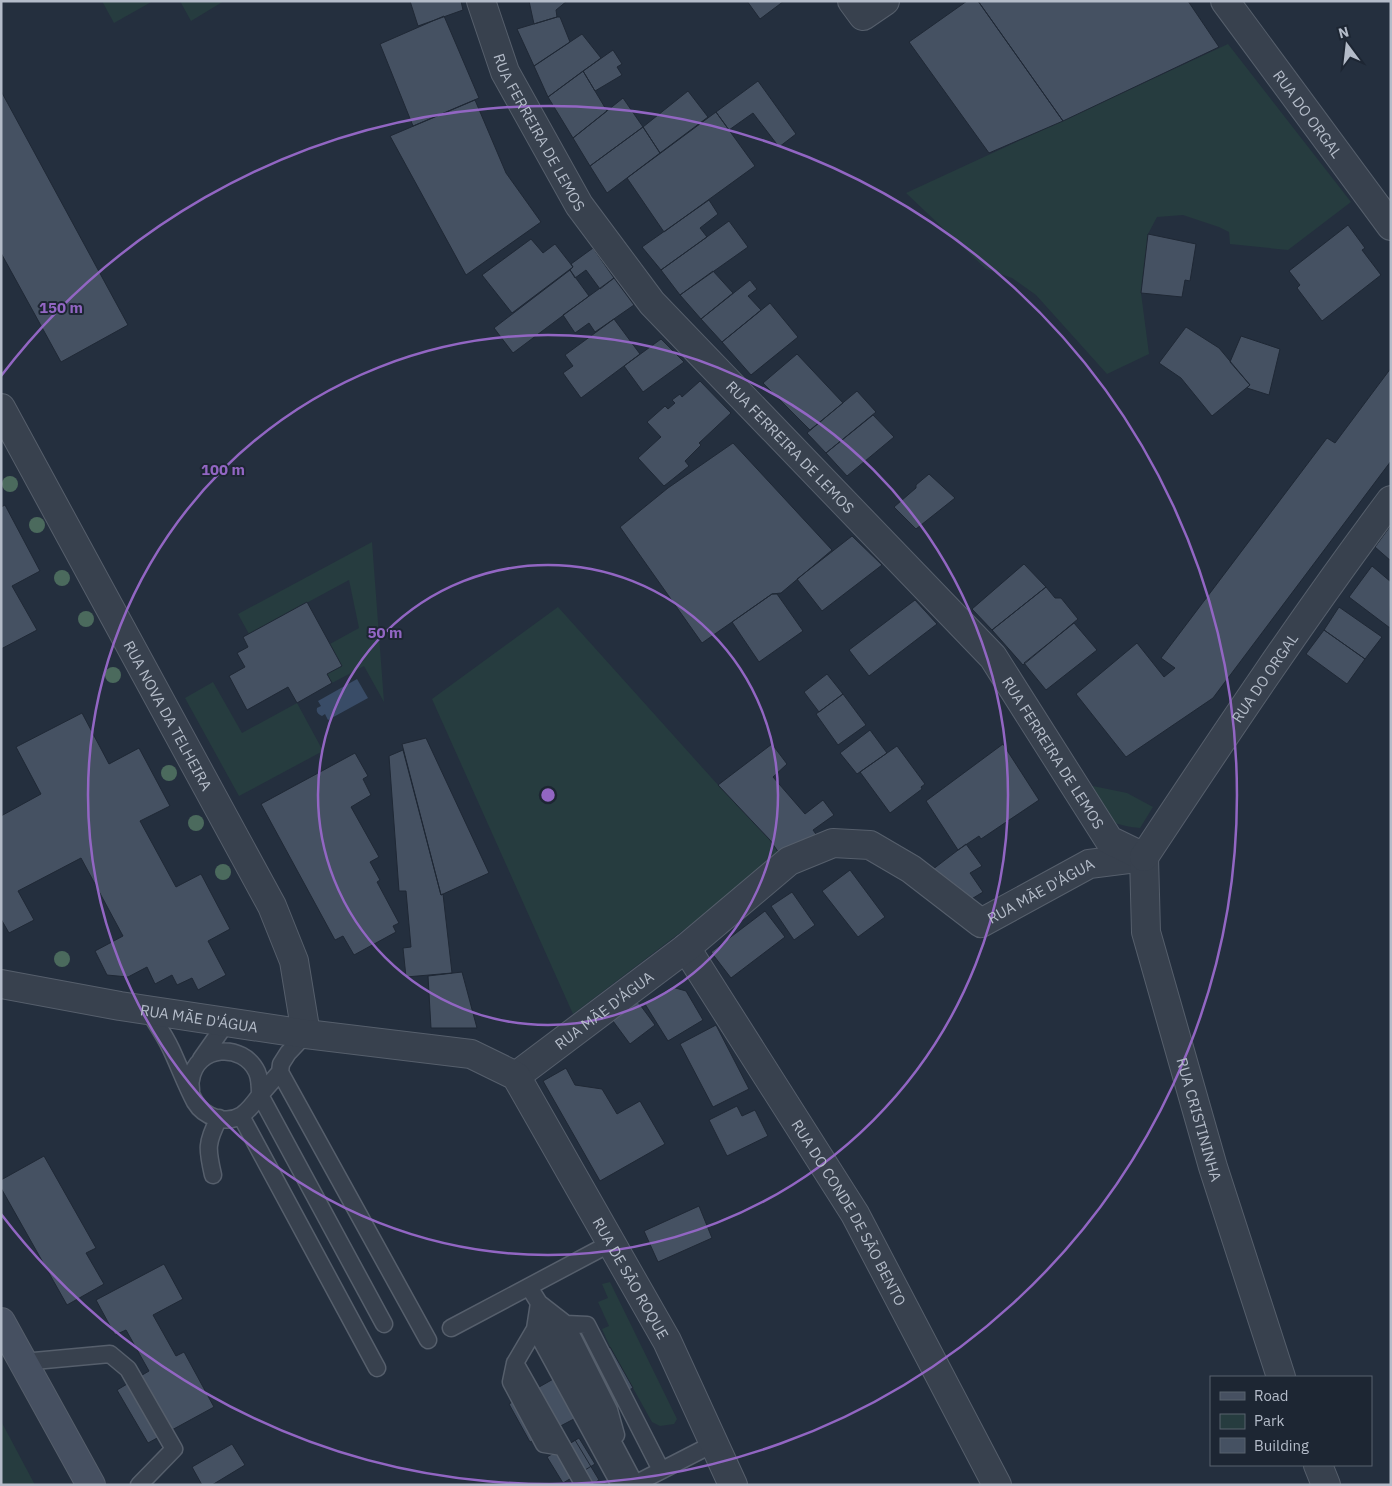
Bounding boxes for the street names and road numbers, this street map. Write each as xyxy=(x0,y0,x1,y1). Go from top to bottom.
street label: RUA FERREIRA DE LEMOS xyxy=(490,51,590,215)
street label: RUA DO ORGAL xyxy=(1269,66,1347,162)
street label: RUA FERREIRA DE LEMOS xyxy=(722,377,859,517)
street label: RUA DO ORGAL xyxy=(1227,629,1302,726)
street label: RUA NOVA DA TELHEIRA xyxy=(120,637,217,794)
street label: RUA FERREIRA DE LEMOS xyxy=(998,673,1109,832)
street label: RUA MÃE D'ÁGUA xyxy=(984,853,1098,927)
street label: RUA MÃE D'ÁGUA xyxy=(551,966,657,1053)
street label: RUA MÃE D'ÁGUA xyxy=(139,1000,260,1036)
street label: RUA CRISTININHA xyxy=(1173,1055,1227,1184)
street label: RUA DO CONDE DE SÃO BENTO xyxy=(788,1116,911,1309)
street label: RUA DE SÃO ROQUE xyxy=(589,1214,673,1342)

